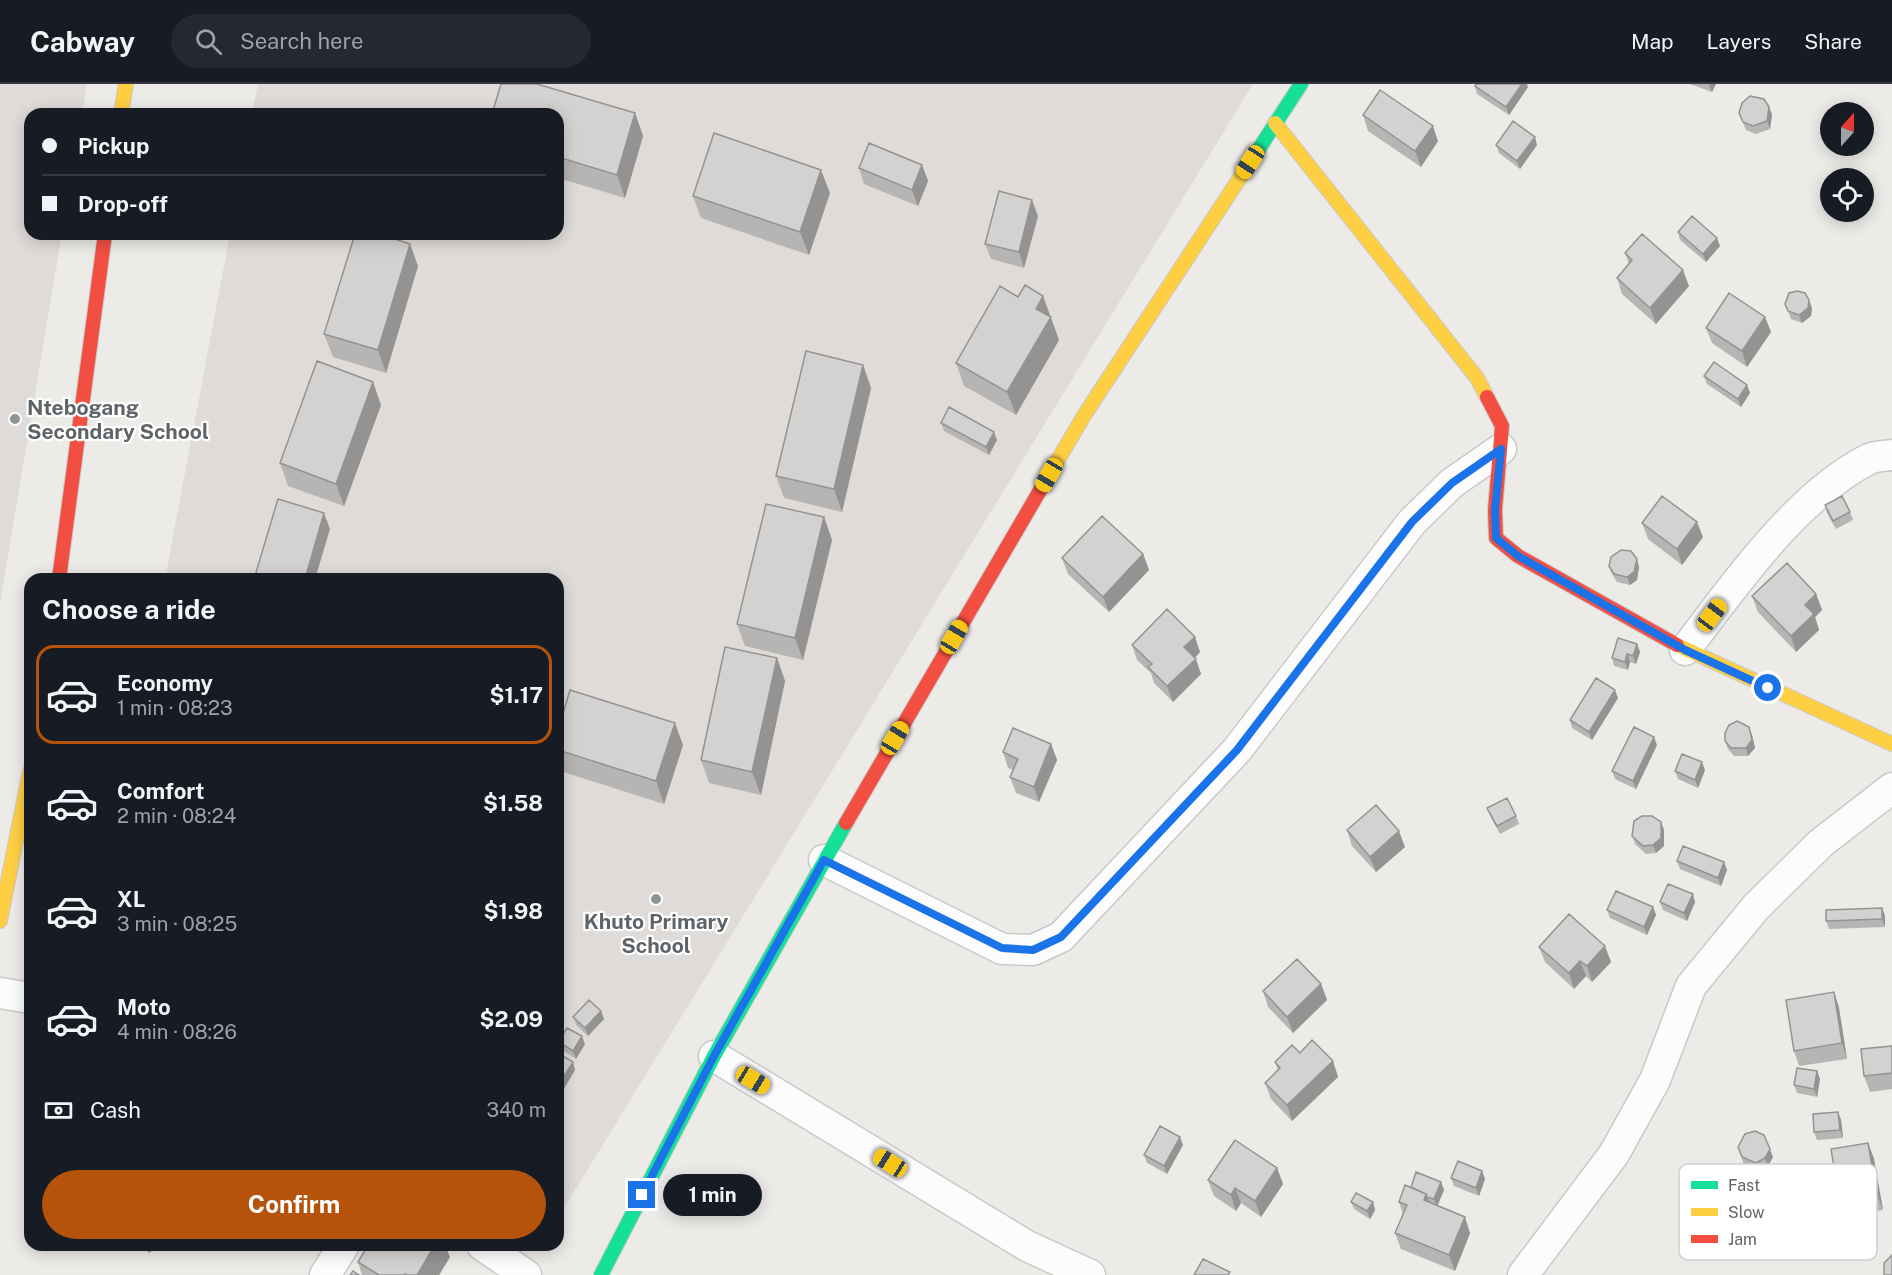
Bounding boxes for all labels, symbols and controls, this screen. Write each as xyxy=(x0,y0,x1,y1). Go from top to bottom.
search box xyxy=(171,14,591,68)
text: Cabway xyxy=(30,25,135,58)
icon: search xyxy=(192,25,225,58)
text: Search here xyxy=(240,28,363,54)
text: Map xyxy=(1631,29,1674,54)
text: Layers xyxy=(1707,29,1771,54)
text: Share xyxy=(1804,29,1862,54)
north arrow xyxy=(1820,102,1874,156)
map controls xyxy=(1820,102,1874,222)
text: Pickup xyxy=(78,133,149,159)
car xyxy=(1233,142,1267,182)
button: locate xyxy=(1820,168,1874,222)
text: Drop-off xyxy=(78,191,168,217)
place label: Ntebogang Secondary School xyxy=(27,395,209,444)
marker: Ntebogang Secondary School xyxy=(8,412,22,426)
car xyxy=(1032,455,1066,495)
text: Choose a ride xyxy=(42,593,216,625)
car xyxy=(1694,595,1730,635)
car xyxy=(937,617,971,657)
icon: car xyxy=(45,668,99,722)
text: Economy xyxy=(117,670,213,696)
route start xyxy=(1754,674,1781,701)
text: $1.17 xyxy=(489,682,543,708)
text: 1 min · 08:23 xyxy=(117,696,233,720)
car xyxy=(878,718,912,758)
icon: car xyxy=(45,776,99,830)
text: Comfort xyxy=(117,778,204,804)
text: $1.58 xyxy=(483,790,543,816)
text: 2 min · 08:24 xyxy=(117,804,236,828)
icon: car xyxy=(45,884,99,938)
text: XL xyxy=(117,886,145,912)
marker: Khuto Primary School xyxy=(649,892,663,906)
text: $1.98 xyxy=(483,898,543,924)
place label: Khuto Primary School xyxy=(584,909,728,958)
text: 3 min · 08:25 xyxy=(117,912,237,936)
icon: car xyxy=(45,992,99,1046)
text: Moto xyxy=(117,994,171,1020)
text: $2.09 xyxy=(480,1006,543,1032)
text: 4 min · 08:26 xyxy=(117,1020,237,1044)
car xyxy=(733,1063,773,1097)
icon: cash xyxy=(42,1094,75,1127)
text: Cash xyxy=(90,1097,141,1123)
text: 340 m xyxy=(486,1098,546,1122)
car xyxy=(870,1146,910,1180)
legend xyxy=(1679,1164,1877,1260)
button: Confirm xyxy=(42,1170,546,1239)
callout: 1 min xyxy=(663,1174,762,1216)
text: Fast xyxy=(1728,1176,1760,1195)
route end xyxy=(628,1181,655,1208)
text: 1 min xyxy=(688,1183,737,1207)
text: Slow xyxy=(1728,1203,1765,1222)
text: Jam xyxy=(1728,1230,1757,1249)

